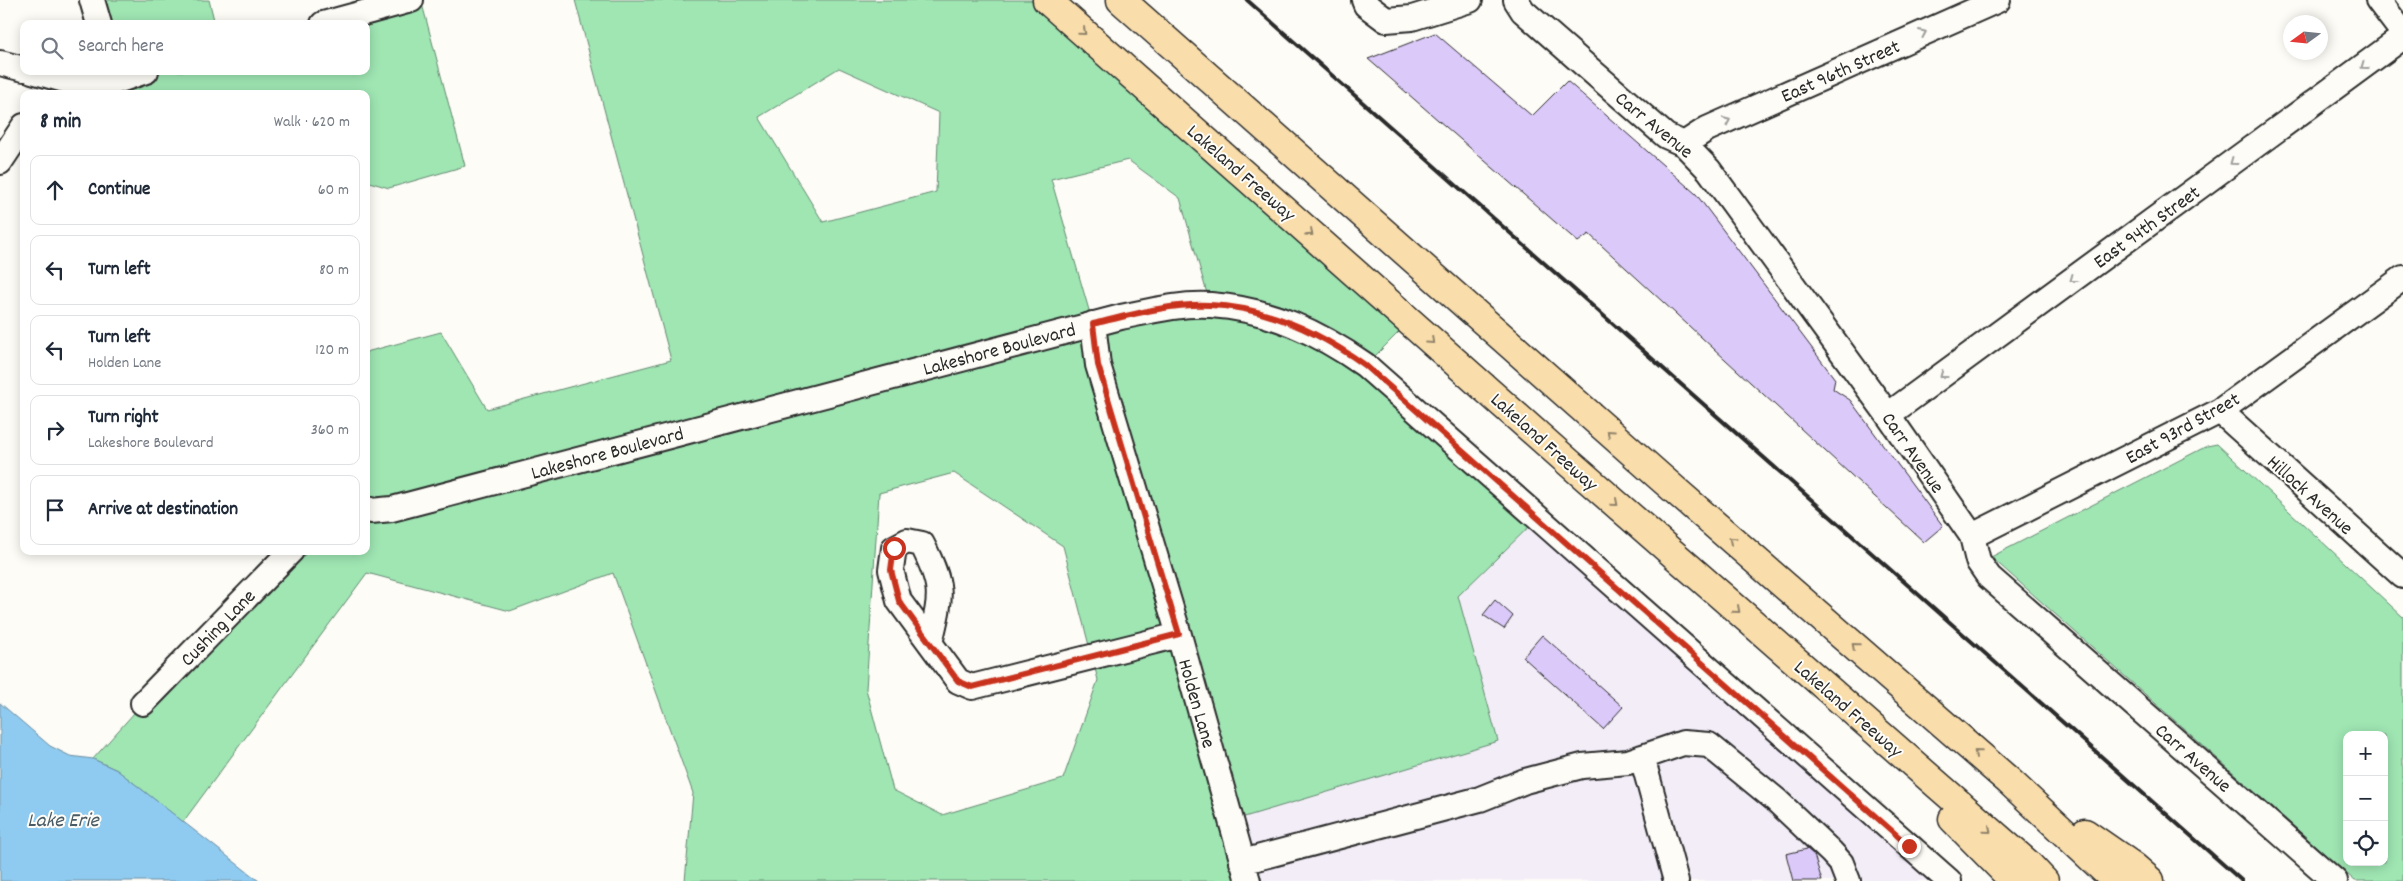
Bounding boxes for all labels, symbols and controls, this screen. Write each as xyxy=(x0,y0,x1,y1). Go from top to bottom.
north arrow xyxy=(2283,15,2328,60)
search box xyxy=(20,20,370,75)
one-way arrow xyxy=(1078,26,1087,35)
one-way arrow xyxy=(1918,29,1927,40)
icon: search xyxy=(38,34,66,62)
text: Search here xyxy=(78,34,164,61)
street label: East 96th Street xyxy=(1777,34,1905,111)
one-way arrow xyxy=(2360,60,2370,69)
street label: Carr Avenue xyxy=(1608,86,1698,167)
text: 8 min xyxy=(40,108,81,138)
text: Walk · 620 m xyxy=(274,111,350,134)
one-way arrow xyxy=(1722,116,1731,127)
street label: Lakeland Freeway xyxy=(1179,119,1301,230)
one-way arrow xyxy=(2230,157,2239,165)
icon: ahead xyxy=(41,176,69,204)
text: Continue xyxy=(88,177,150,204)
text: 60 m xyxy=(318,179,349,202)
street label: East 94th Street xyxy=(2089,180,2207,277)
one-way arrow xyxy=(1304,227,1313,236)
icon: left xyxy=(41,256,69,284)
text: Turn left xyxy=(88,257,151,284)
text: 80 m xyxy=(319,259,349,282)
one-way arrow xyxy=(2070,273,2079,282)
street label: Lakeshore Boulevard xyxy=(920,317,1079,385)
text: Turn left xyxy=(88,325,151,352)
one-way arrow xyxy=(1426,335,1435,344)
icon: left xyxy=(41,336,69,364)
text: 120 m xyxy=(315,339,349,362)
text: Holden Lane xyxy=(88,352,161,375)
one-way arrow xyxy=(1939,369,1948,379)
street label: Lakeland Freeway xyxy=(1483,387,1604,500)
street label: East 93rd Street xyxy=(2121,387,2246,473)
text: Turn right xyxy=(88,405,159,432)
street label: Carr Avenue xyxy=(1873,407,1950,500)
icon: right xyxy=(41,416,69,444)
text: 360 m xyxy=(311,419,349,442)
street label: Lakeshore Boulevard xyxy=(528,421,687,489)
one-way arrow xyxy=(1607,430,1616,439)
text: Lakeshore Boulevard xyxy=(88,432,214,455)
street label: Hillock Avenue xyxy=(2260,450,2359,543)
icon: arrive xyxy=(41,496,69,524)
text: Arrive at destination xyxy=(88,497,238,524)
one-way arrow xyxy=(1609,497,1618,506)
route start xyxy=(883,537,906,560)
one-way arrow xyxy=(1729,537,1738,546)
street label: Cushing Lane xyxy=(175,584,263,674)
one-way arrow xyxy=(1731,605,1740,614)
one-way arrow xyxy=(1852,643,1861,652)
street label: Lakeland Freeway xyxy=(1786,655,1908,766)
street label: Holden Lane xyxy=(1169,656,1221,752)
street label: Carr Avenue xyxy=(2148,718,2237,801)
map controls xyxy=(2343,731,2388,866)
button: + xyxy=(2343,731,2388,776)
one-way arrow xyxy=(1974,750,1983,759)
button: − xyxy=(2343,776,2388,821)
water label: Lake Erie xyxy=(27,807,101,837)
button: locate xyxy=(2343,821,2388,866)
one-way arrow xyxy=(1983,824,1992,833)
route end xyxy=(1898,835,1921,858)

